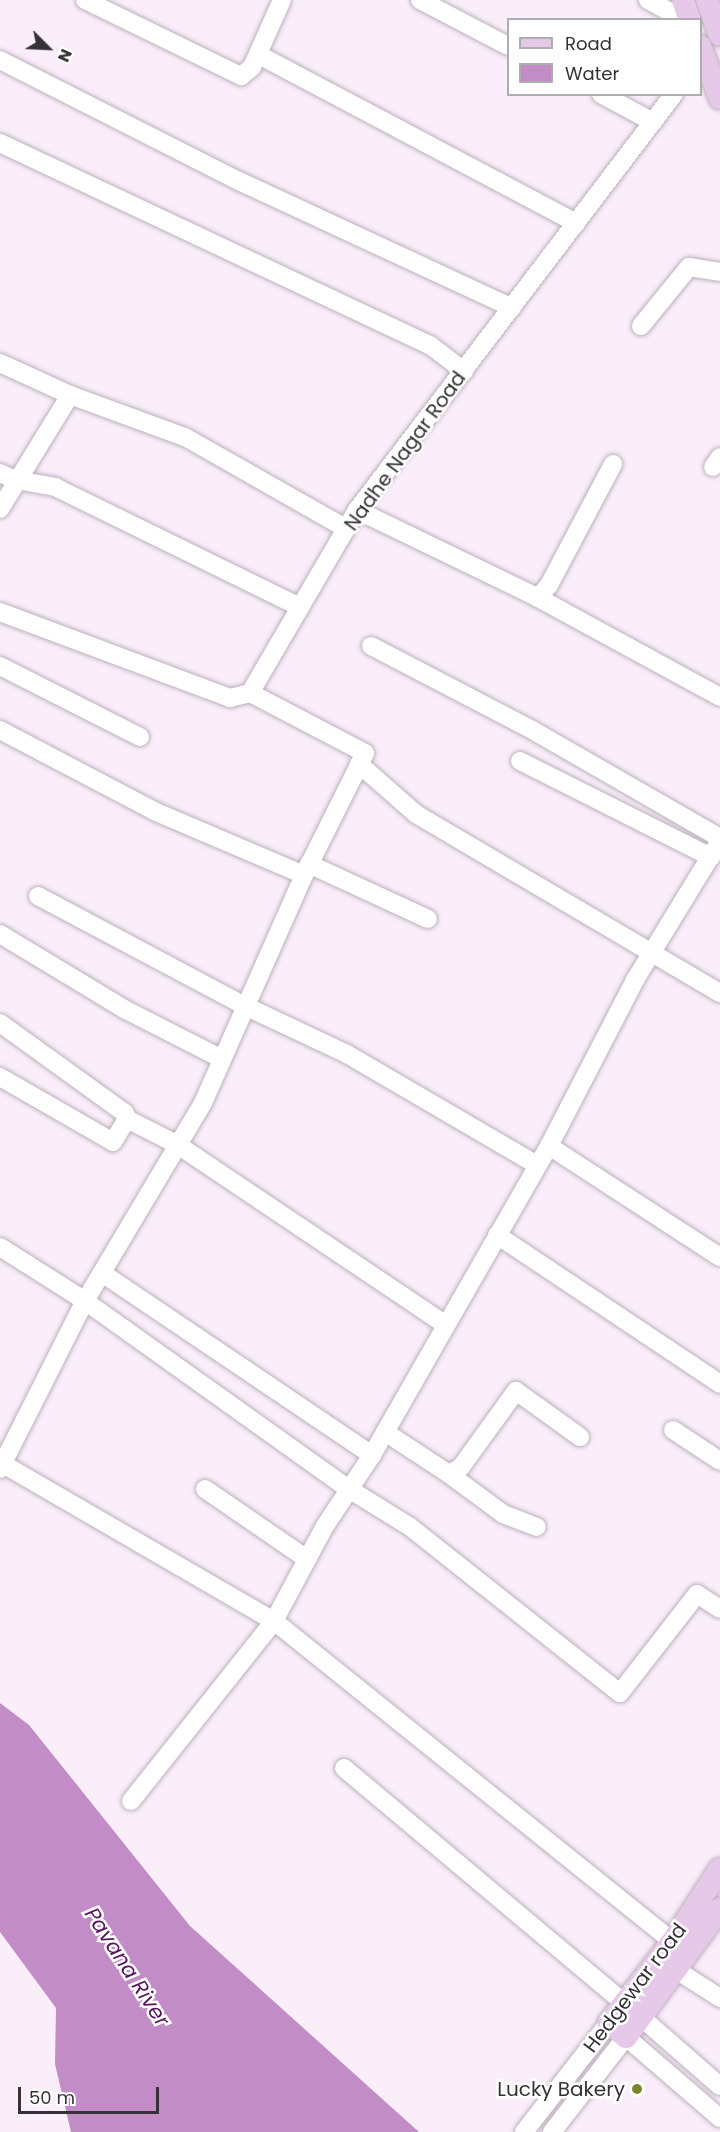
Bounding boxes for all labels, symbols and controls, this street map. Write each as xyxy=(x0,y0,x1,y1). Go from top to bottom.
north arrow xyxy=(18,18,78,78)
legend xyxy=(507,18,702,96)
text: Road xyxy=(565,31,612,56)
text: N xyxy=(52,45,78,66)
text: Water xyxy=(565,61,619,86)
street label: Nadhe Nagar Road xyxy=(339,367,471,535)
water label: Pavana River xyxy=(79,1903,175,2031)
street label: Hedgewar road xyxy=(579,1919,691,2057)
scale bar xyxy=(21,2075,162,2113)
place label: Lucky Bakery xyxy=(497,2077,625,2101)
marker: Lucky Bakery xyxy=(630,2082,644,2096)
text: 50 m xyxy=(29,2085,75,2110)

